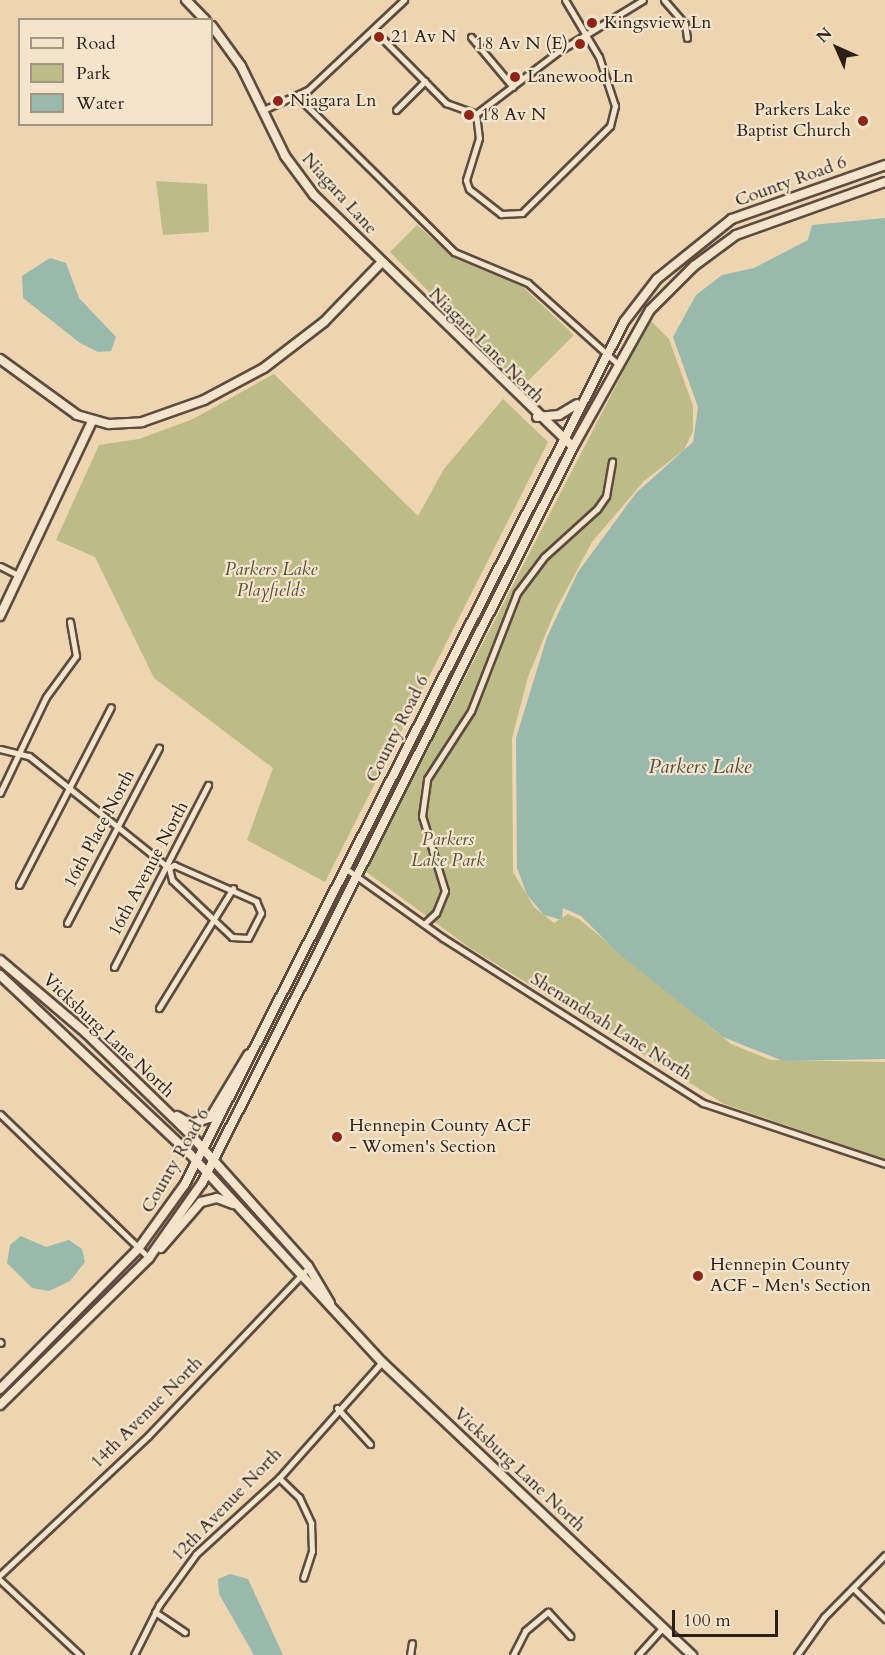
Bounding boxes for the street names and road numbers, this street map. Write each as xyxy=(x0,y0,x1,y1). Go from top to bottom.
street label: Niagara Lane xyxy=(297,149,381,239)
street label: County Road 6 xyxy=(732,152,850,212)
street label: Niagara Lane North xyxy=(424,284,548,408)
street label: County Road 6 xyxy=(362,672,434,786)
street label: 16th Place North xyxy=(60,766,140,892)
street label: 16th Avenue North xyxy=(104,798,194,940)
street label: Shenandoah Lane North xyxy=(526,968,696,1086)
street label: Vicksburg Lane North xyxy=(38,969,178,1103)
street label: County Road 6 xyxy=(137,1105,215,1217)
street label: 14th Avenue North xyxy=(87,1353,207,1473)
street label: Vicksburg Lane North xyxy=(449,1403,589,1537)
street label: 12th Avenue North xyxy=(167,1444,287,1566)

